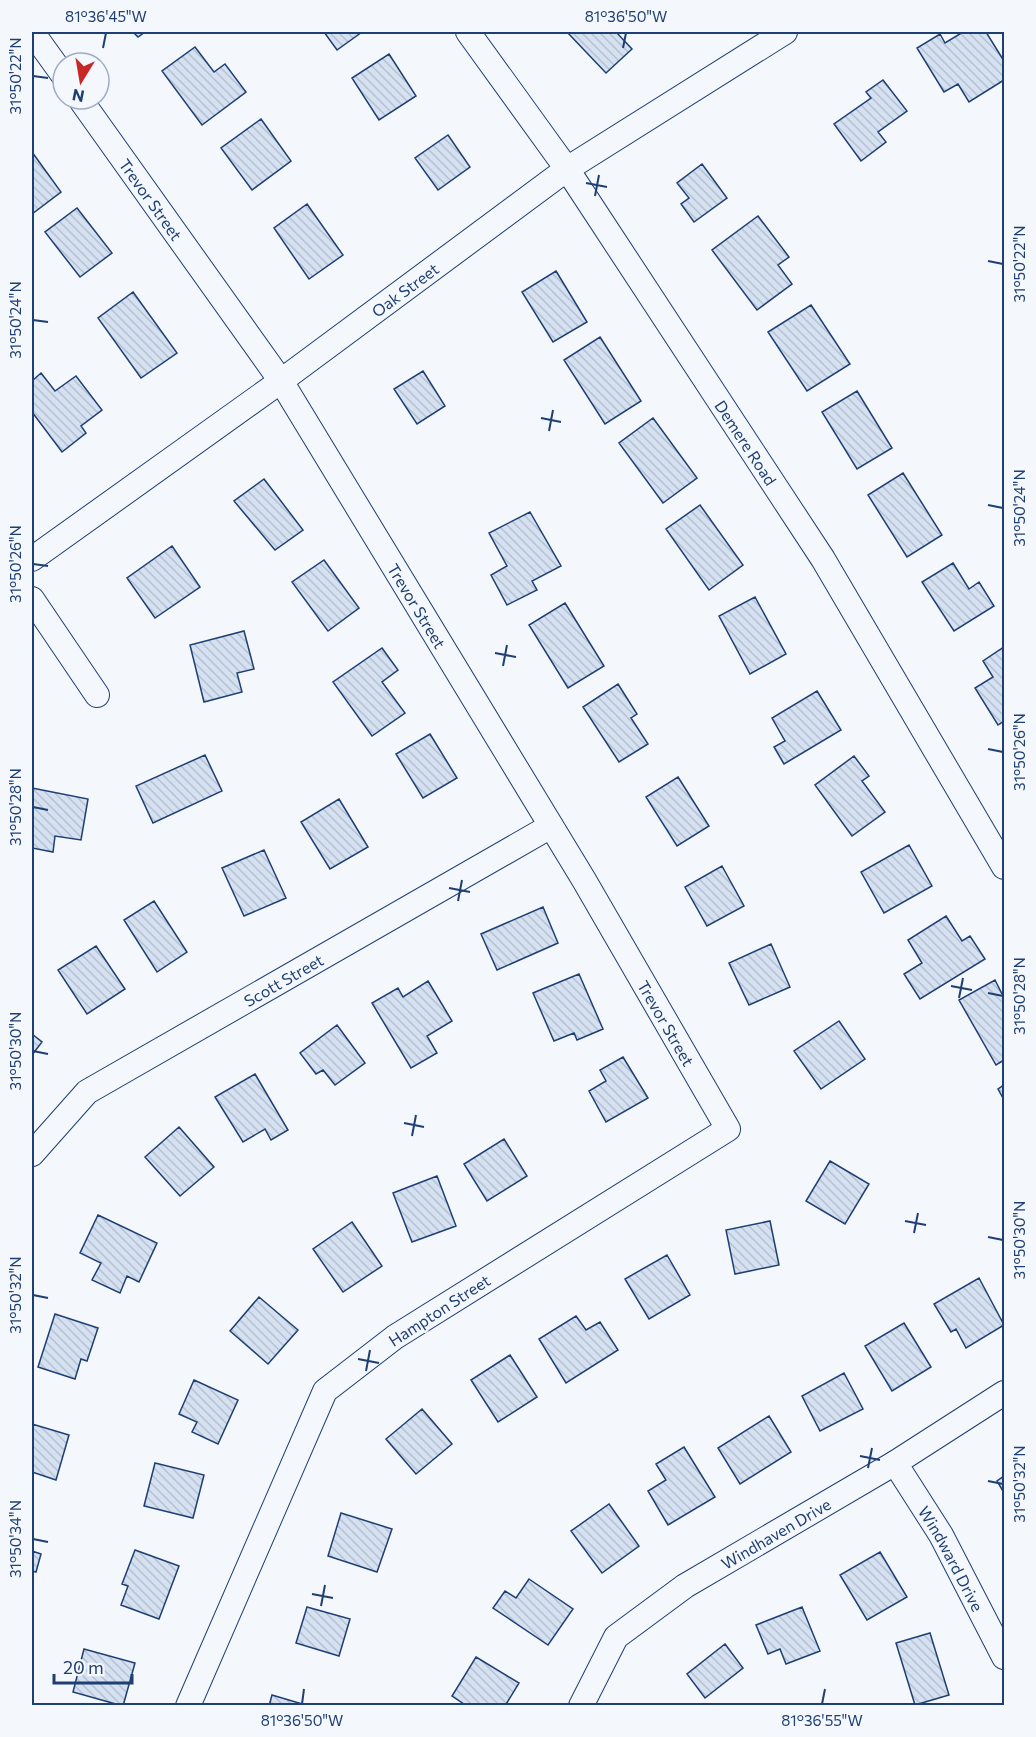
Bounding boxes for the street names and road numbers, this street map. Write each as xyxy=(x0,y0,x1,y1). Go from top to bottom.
street label: Trevor Street xyxy=(116,155,187,244)
street label: Oak Street xyxy=(367,258,442,320)
street label: Demere Road xyxy=(712,396,781,488)
street label: Trevor Street xyxy=(384,560,450,652)
street label: Scott Street xyxy=(240,949,327,1010)
street label: Trevor Street xyxy=(634,977,699,1069)
street label: Hampton Street xyxy=(385,1270,494,1350)
street label: Windhaven Drive xyxy=(717,1494,834,1572)
street label: Windward Drive xyxy=(915,1502,988,1614)

